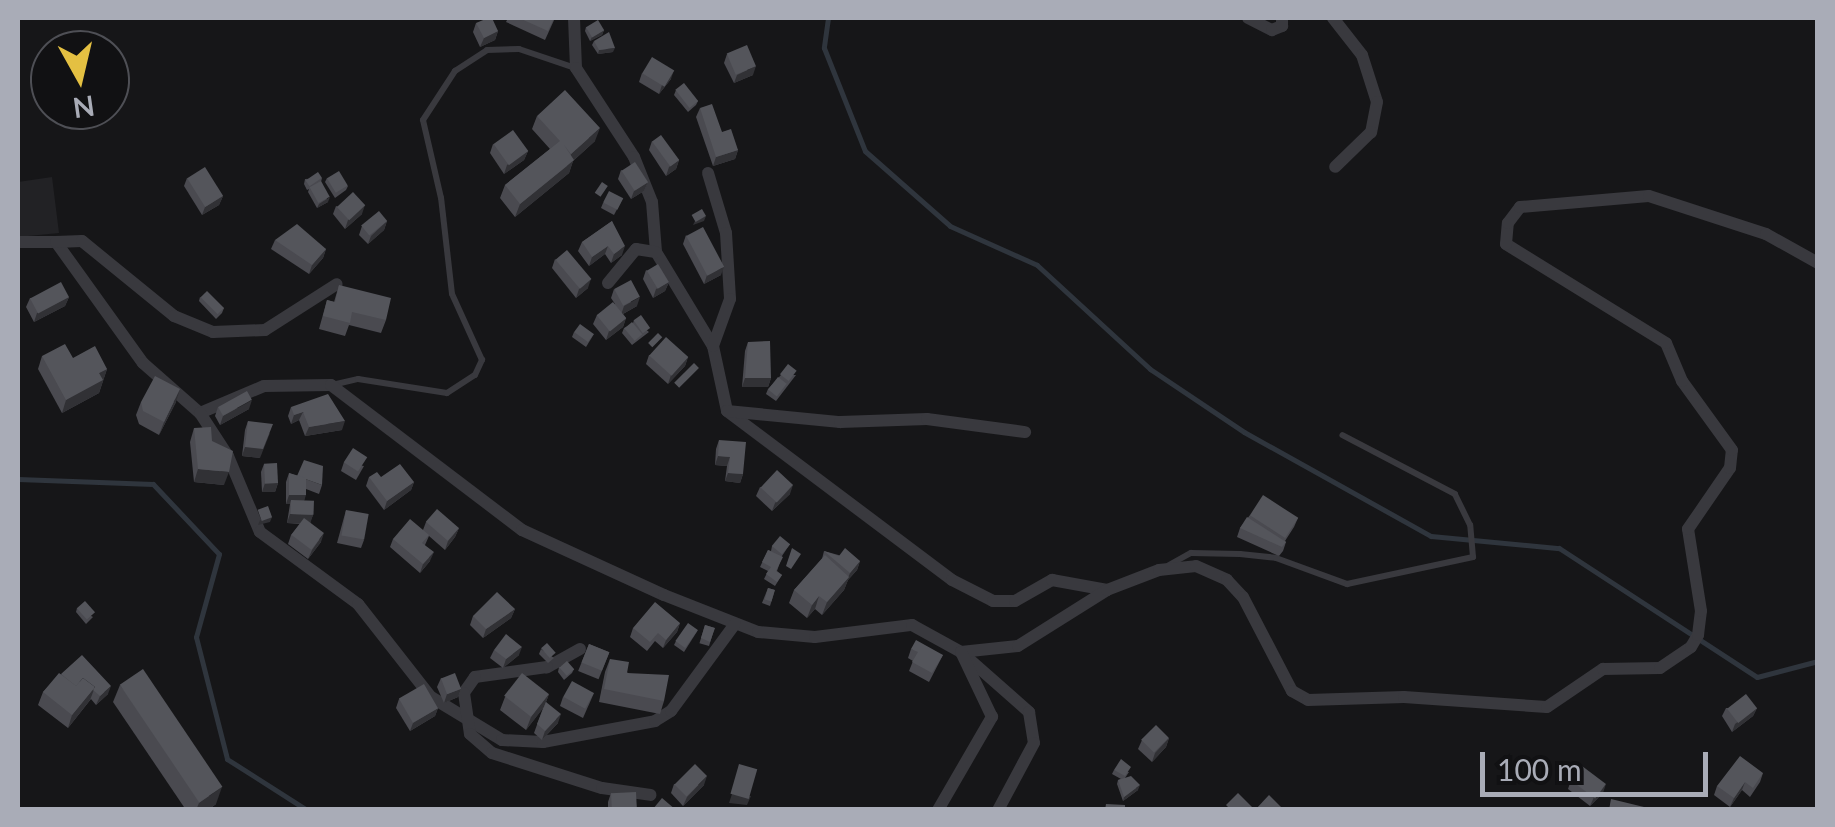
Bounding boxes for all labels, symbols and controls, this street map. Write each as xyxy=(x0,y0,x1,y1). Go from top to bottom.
north arrow xyxy=(30,30,130,130)
text: N xyxy=(71,89,97,126)
scale bar xyxy=(1485,732,1712,794)
text: 100 m xyxy=(1497,751,1582,787)

